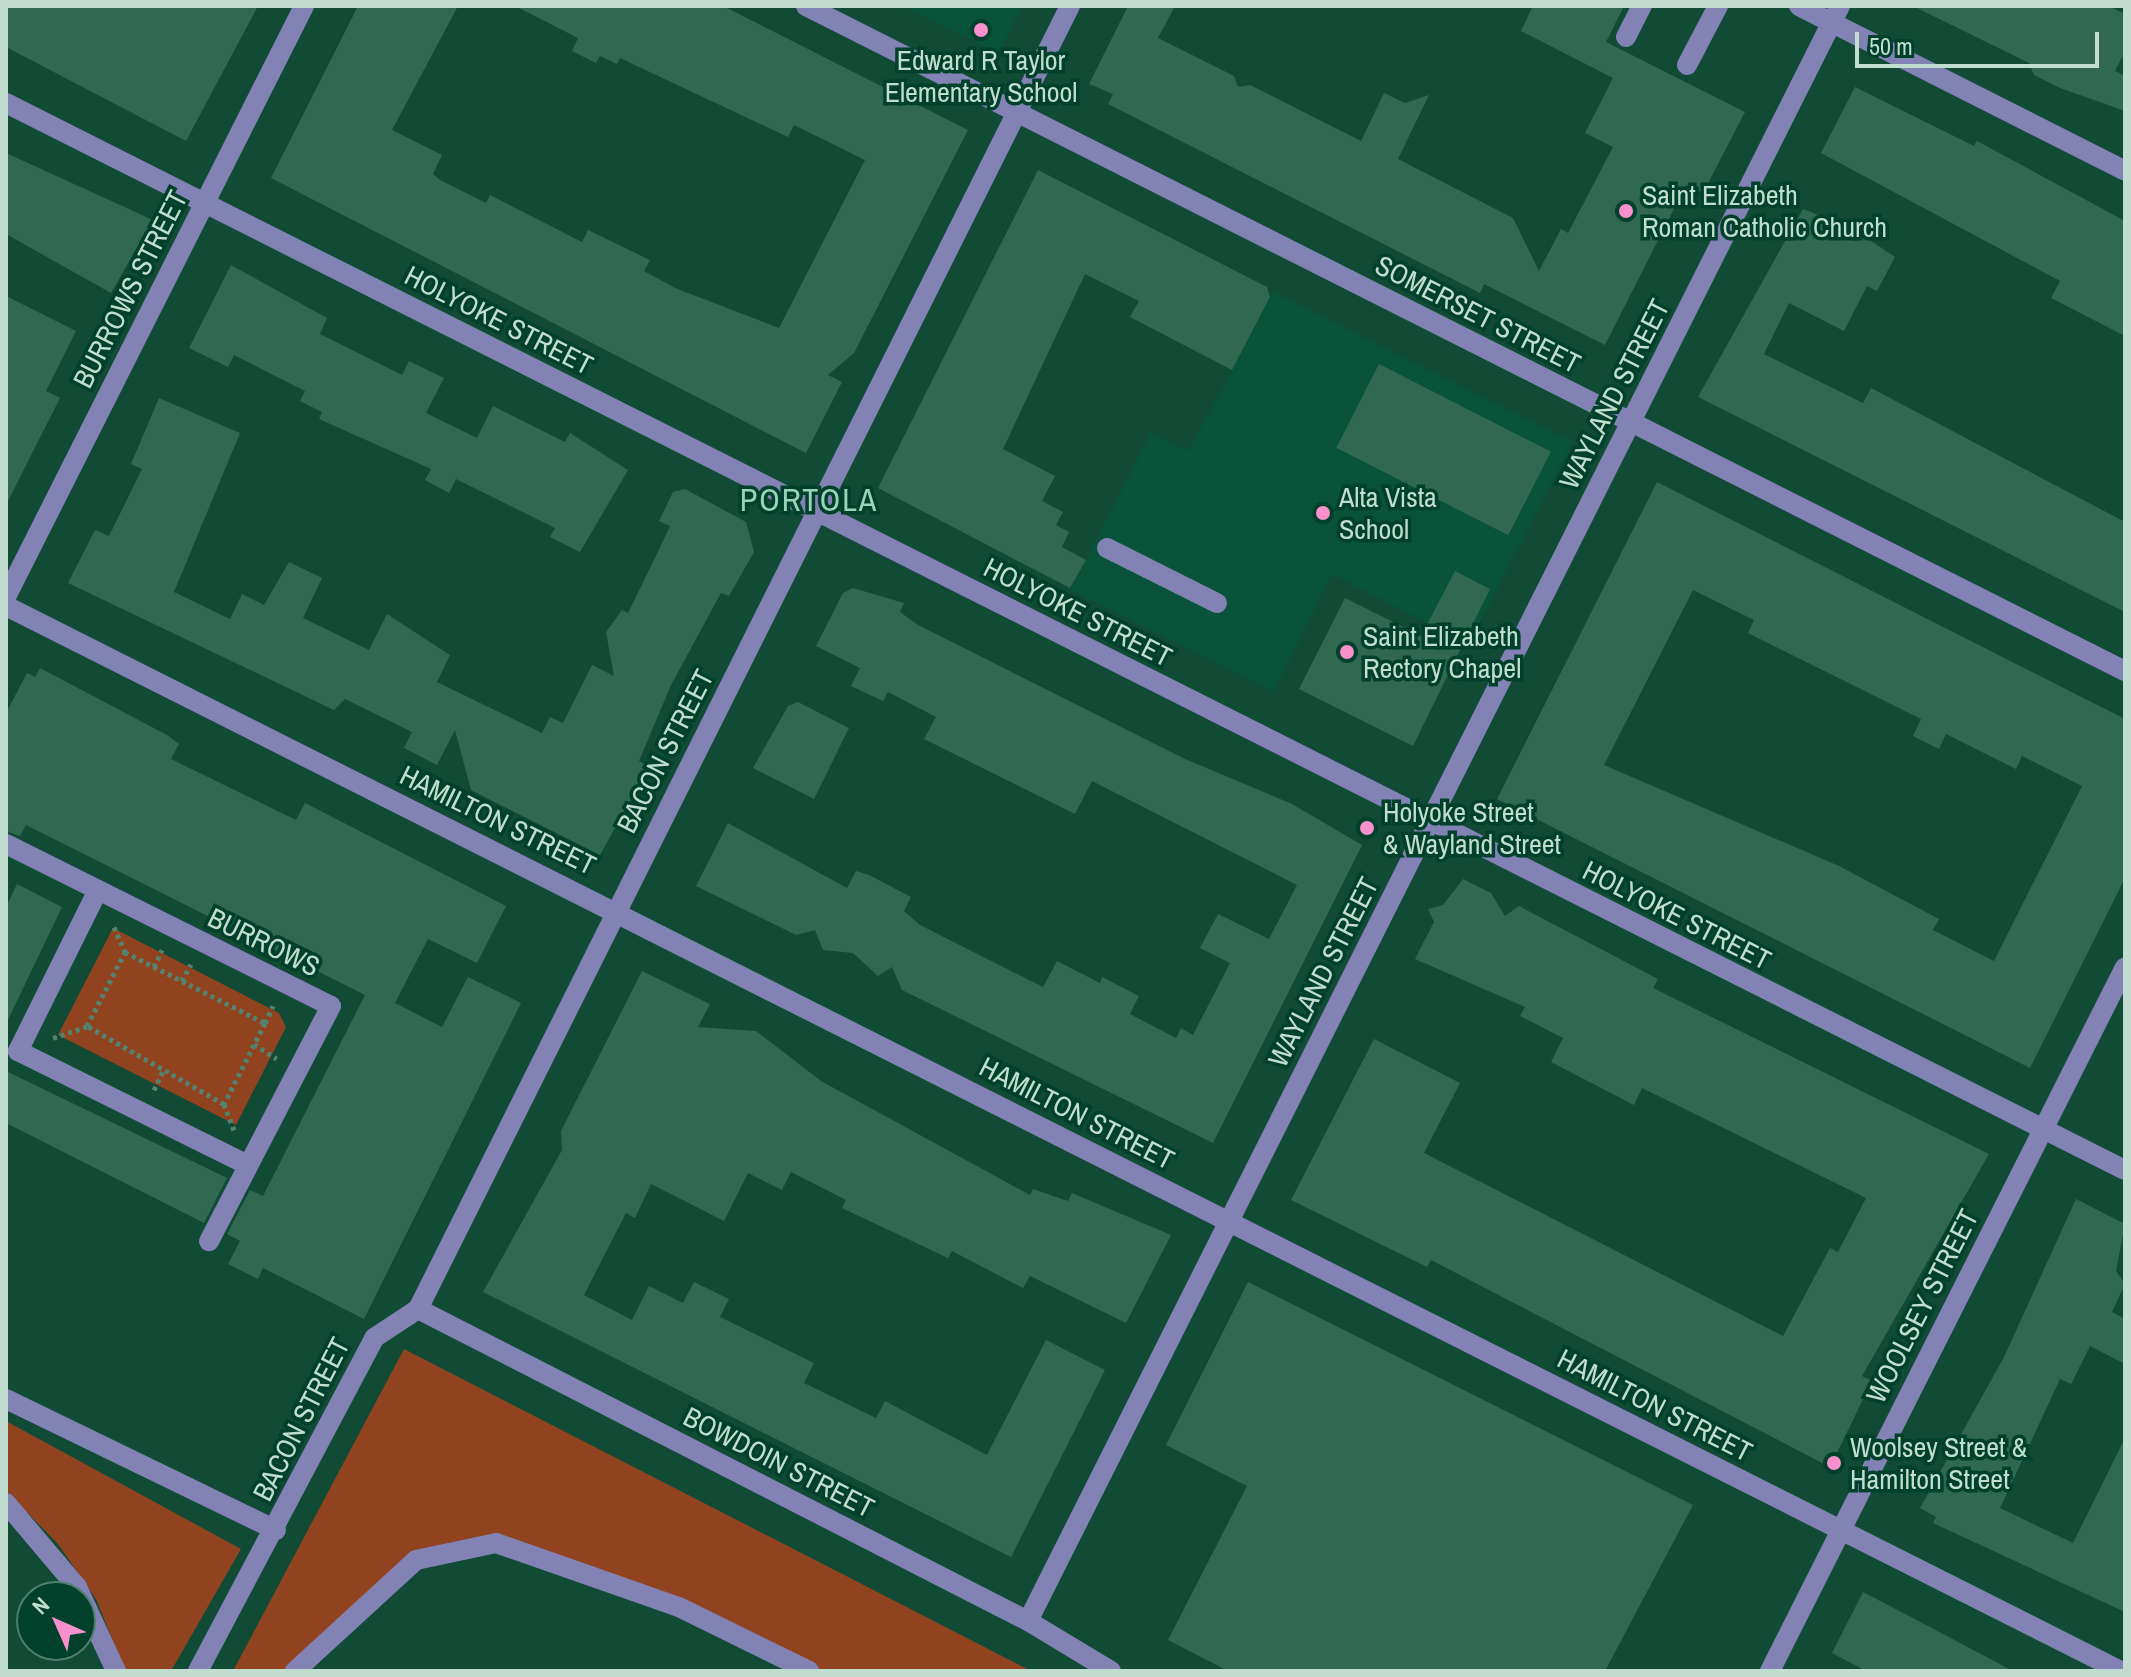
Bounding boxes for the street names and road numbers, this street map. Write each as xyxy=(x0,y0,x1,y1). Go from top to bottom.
street label: BURROWS STREET xyxy=(66,185,194,393)
street label: SOMERSET STREET xyxy=(1370,248,1586,380)
street label: HOLYOKE STREET xyxy=(399,258,599,382)
street label: WAYLAND STREET xyxy=(1552,294,1676,494)
street label: HOLYOKE STREET xyxy=(978,550,1178,674)
street label: BACON STREET xyxy=(609,664,721,838)
street label: HAMILTON STREET xyxy=(395,758,601,882)
street label: HOLYOKE STREET xyxy=(1577,853,1777,977)
street label: WAYLAND STREET xyxy=(1261,872,1385,1072)
street label: BURROWS xyxy=(203,901,325,983)
street label: HAMILTON STREET xyxy=(974,1050,1180,1176)
street label: WOOLSEY STREET xyxy=(1859,1203,1985,1409)
street label: BACON STREET xyxy=(245,1332,357,1506)
street label: HAMILTON STREET xyxy=(1552,1342,1758,1468)
street label: BOWDOIN STREET xyxy=(678,1400,880,1524)

